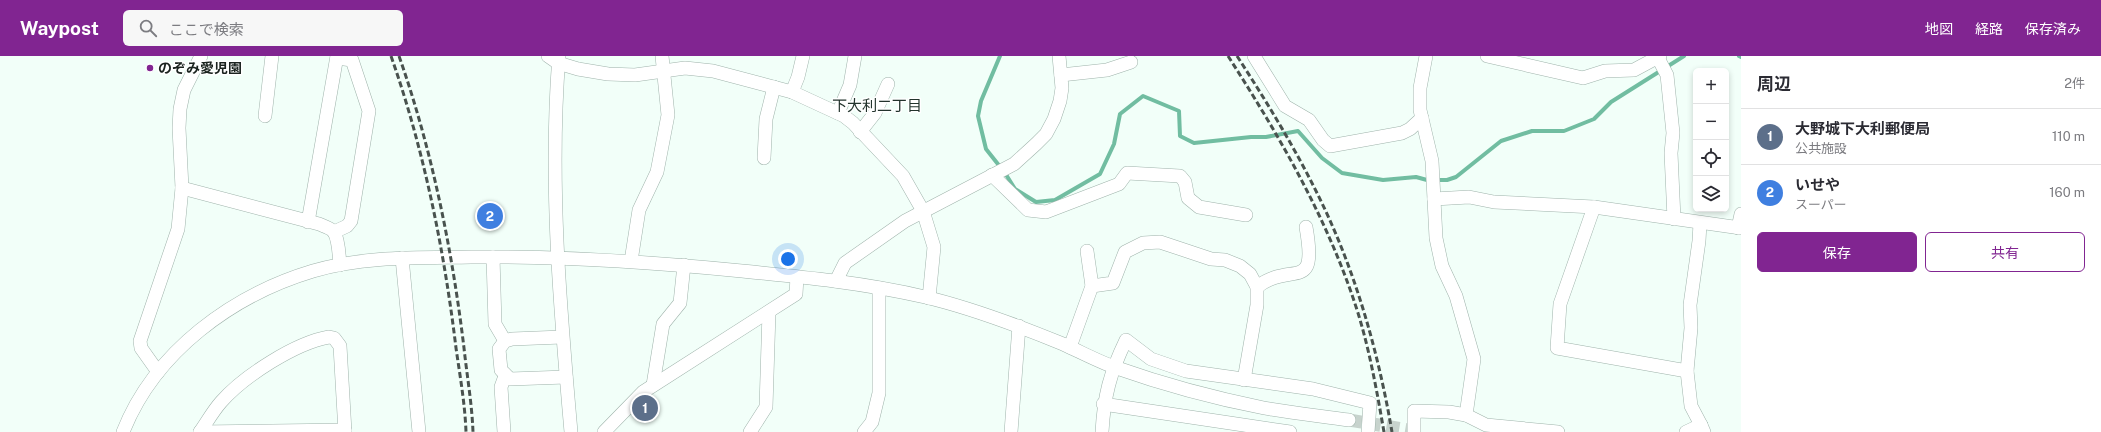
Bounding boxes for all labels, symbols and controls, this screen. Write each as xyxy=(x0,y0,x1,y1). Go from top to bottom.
search box xyxy=(123,10,403,46)
text: Waypost xyxy=(20,17,99,39)
icon: search xyxy=(137,17,159,39)
text: ここで検索 xyxy=(169,21,244,38)
text: 地図 xyxy=(1925,21,1953,37)
text: 経路 xyxy=(1975,21,2003,37)
text: 保存済み xyxy=(2025,21,2081,37)
place label: のぞみ愛児園 xyxy=(158,60,242,76)
marker: のぞみ愛児園 xyxy=(145,63,155,73)
map controls xyxy=(1693,68,1729,212)
button: + xyxy=(1693,68,1729,104)
text: 周辺 xyxy=(1757,74,1791,94)
text: 2件 xyxy=(2064,76,2085,91)
district label: 下大利二丁目 xyxy=(832,97,922,114)
button: − xyxy=(1693,104,1729,140)
text: 大野城下大利郵便局 xyxy=(1795,120,1930,137)
text: 1 xyxy=(1767,129,1773,144)
text: 110 m xyxy=(2052,129,2085,144)
button: locate xyxy=(1693,140,1729,176)
text: 公共施設 xyxy=(1795,141,1847,156)
button: layers xyxy=(1693,176,1729,212)
text: いせや xyxy=(1795,176,1840,193)
text: 2 xyxy=(1766,185,1774,200)
text: 160 m xyxy=(2049,185,2085,200)
text: スーパー xyxy=(1795,197,1847,212)
pin: 2 xyxy=(477,201,503,231)
button: 保存 xyxy=(1757,232,1917,272)
button: 共有 xyxy=(1925,232,2085,272)
your location xyxy=(778,249,798,269)
pin: 1 xyxy=(632,393,658,423)

